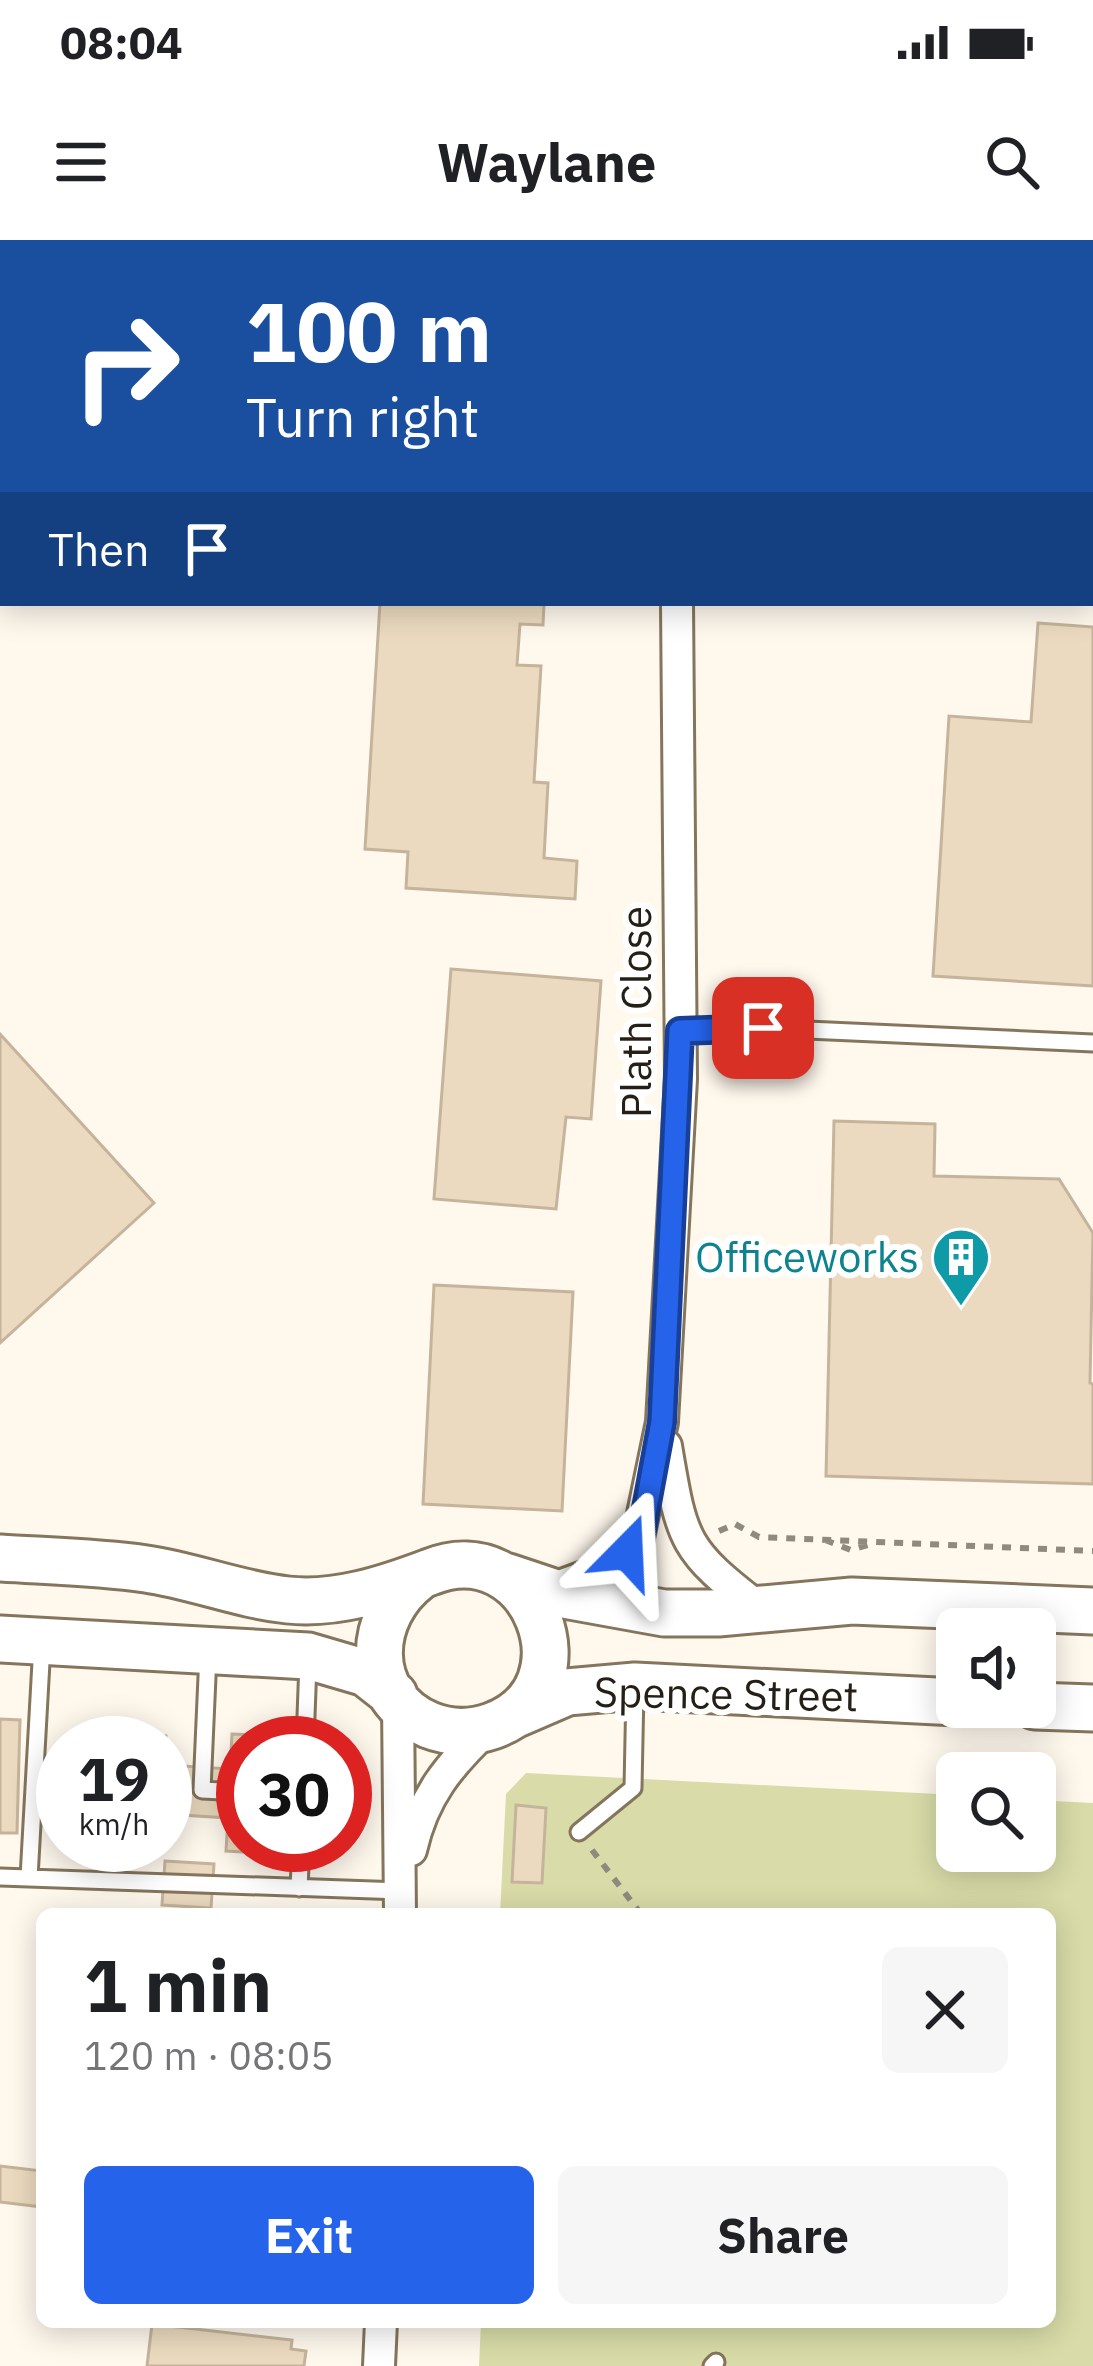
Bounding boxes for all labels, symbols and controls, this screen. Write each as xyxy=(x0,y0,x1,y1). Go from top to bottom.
text: 08:04 xyxy=(60,13,183,71)
text: Waylane xyxy=(437,127,656,197)
icon: menu xyxy=(48,129,114,195)
icon: search xyxy=(979,129,1045,195)
text: 100 m xyxy=(246,276,492,385)
icon: right xyxy=(48,288,204,444)
text: Turn right xyxy=(246,382,480,452)
icon: arrive xyxy=(174,516,240,582)
text: Then xyxy=(48,520,150,578)
street label: Plath Close xyxy=(608,906,663,1118)
pin xyxy=(712,977,814,1079)
icon: arrive xyxy=(730,995,796,1061)
building icon: Officeworks xyxy=(930,1226,992,1308)
place label: Officeworks xyxy=(695,1229,919,1284)
position arrow xyxy=(564,1489,690,1615)
map controls xyxy=(936,1608,1056,1872)
button: sound xyxy=(936,1608,1056,1728)
street label: Spence Street xyxy=(593,1664,859,1723)
speed limit sign: 30 xyxy=(216,1716,372,1872)
text: 19 xyxy=(78,1739,150,1818)
button: search xyxy=(936,1752,1056,1872)
text: km/h xyxy=(79,1804,149,1843)
text: 1 min xyxy=(84,1938,272,2032)
button: close xyxy=(882,1947,1008,2073)
text: 120 m · 08:05 xyxy=(84,2030,334,2081)
button: Exit xyxy=(84,2166,534,2304)
button: Share xyxy=(558,2166,1008,2304)

